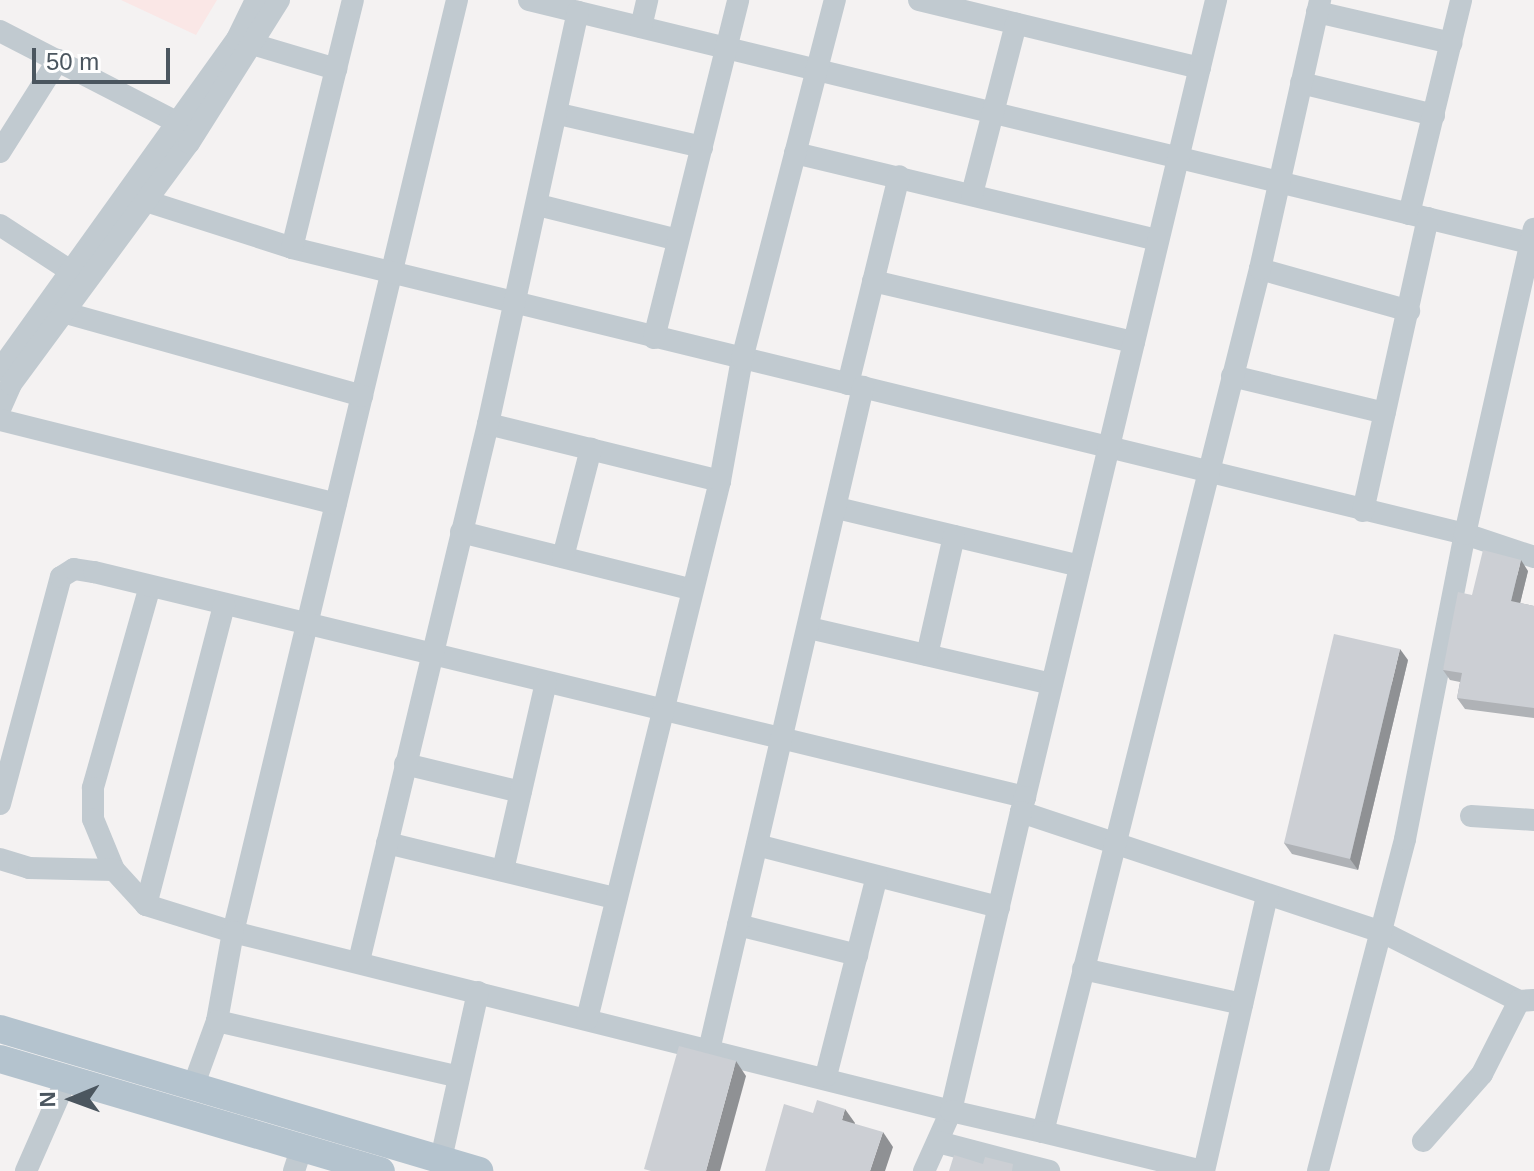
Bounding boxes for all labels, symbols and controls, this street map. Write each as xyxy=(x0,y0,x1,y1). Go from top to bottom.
scale bar xyxy=(36,32,174,82)
text: 50 m xyxy=(46,48,99,75)
north arrow xyxy=(32,1059,112,1139)
text: N xyxy=(35,1091,60,1108)

